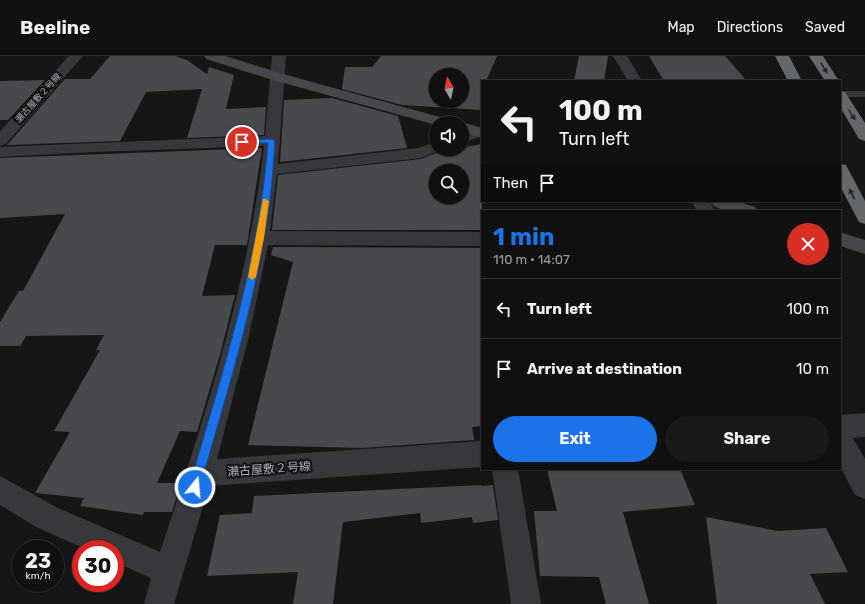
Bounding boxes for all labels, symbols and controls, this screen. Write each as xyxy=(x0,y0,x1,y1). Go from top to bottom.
text: Beeline xyxy=(20,16,90,39)
text: Map xyxy=(668,19,695,36)
text: Directions xyxy=(717,19,783,36)
text: Saved xyxy=(805,19,845,36)
one-way arrow xyxy=(820,63,828,74)
north arrow xyxy=(429,68,469,108)
map controls xyxy=(429,68,469,204)
street label: 瀬古屋敷２号線 xyxy=(12,70,63,125)
text: 100 m xyxy=(559,94,643,127)
icon: left xyxy=(493,96,545,148)
one-way arrow xyxy=(849,109,856,121)
button: sound xyxy=(429,116,469,156)
pin xyxy=(225,125,259,159)
text: Turn left xyxy=(559,128,629,150)
icon: arrive xyxy=(231,131,253,153)
button: search xyxy=(429,164,469,204)
icon: arrive xyxy=(536,172,558,194)
text: Then xyxy=(493,174,528,192)
one-way arrow xyxy=(849,188,856,200)
text: 1 min xyxy=(493,223,554,251)
button: close xyxy=(787,223,829,265)
text: 110 m · 14:07 xyxy=(493,252,570,267)
icon: left xyxy=(493,298,515,320)
text: Turn left xyxy=(527,300,592,318)
text: 100 m xyxy=(787,300,829,318)
icon: arrive xyxy=(493,358,515,380)
text: Arrive at destination xyxy=(527,360,682,378)
text: 10 m xyxy=(796,360,829,378)
button: Exit xyxy=(493,416,657,462)
button: Share xyxy=(665,416,829,462)
street label: 瀬古屋敷２号線 xyxy=(227,459,311,479)
position arrow xyxy=(174,466,216,508)
speed limit sign: 30 xyxy=(72,540,124,592)
text: 23 xyxy=(25,549,51,573)
text: km/h xyxy=(26,570,50,582)

